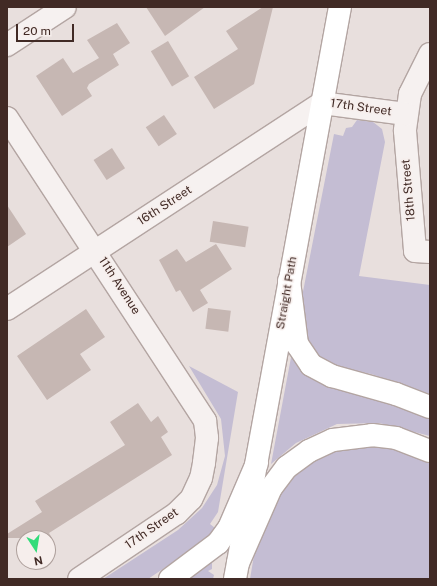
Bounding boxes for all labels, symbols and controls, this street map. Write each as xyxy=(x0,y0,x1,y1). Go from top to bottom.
scale bar xyxy=(18,16,76,42)
text: 20 m xyxy=(23,24,51,38)
street label: 17th Street xyxy=(329,97,393,119)
street label: 18th Street xyxy=(399,158,419,222)
street label: 16th Street xyxy=(135,183,195,229)
street label: 11th Avenue xyxy=(95,255,143,317)
street label: Straight Path xyxy=(274,255,300,331)
street label: 17th Street xyxy=(123,505,181,553)
north arrow xyxy=(16,530,56,570)
text: N xyxy=(33,554,44,568)

